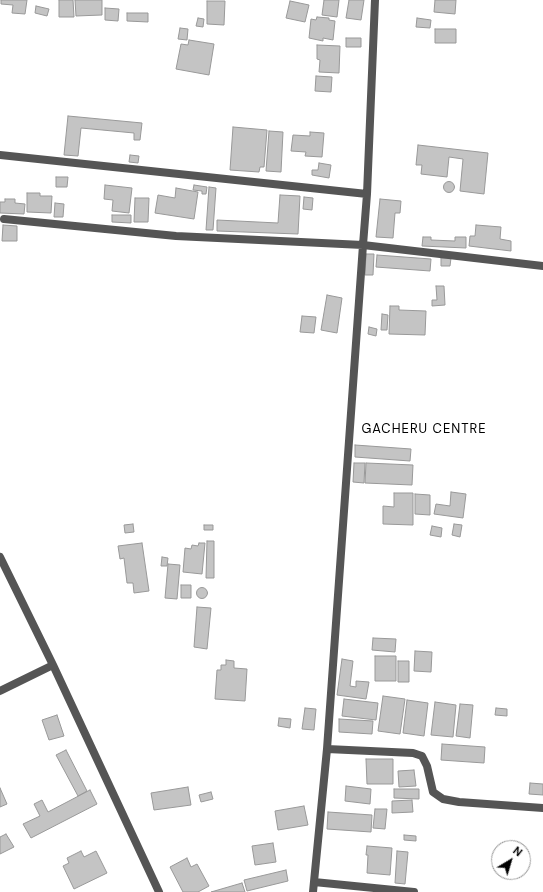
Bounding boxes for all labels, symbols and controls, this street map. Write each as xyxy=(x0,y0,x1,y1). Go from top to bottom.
district label: GACHERU CENTRE xyxy=(361,422,487,438)
north arrow xyxy=(491,840,531,880)
text: N xyxy=(510,843,525,859)

